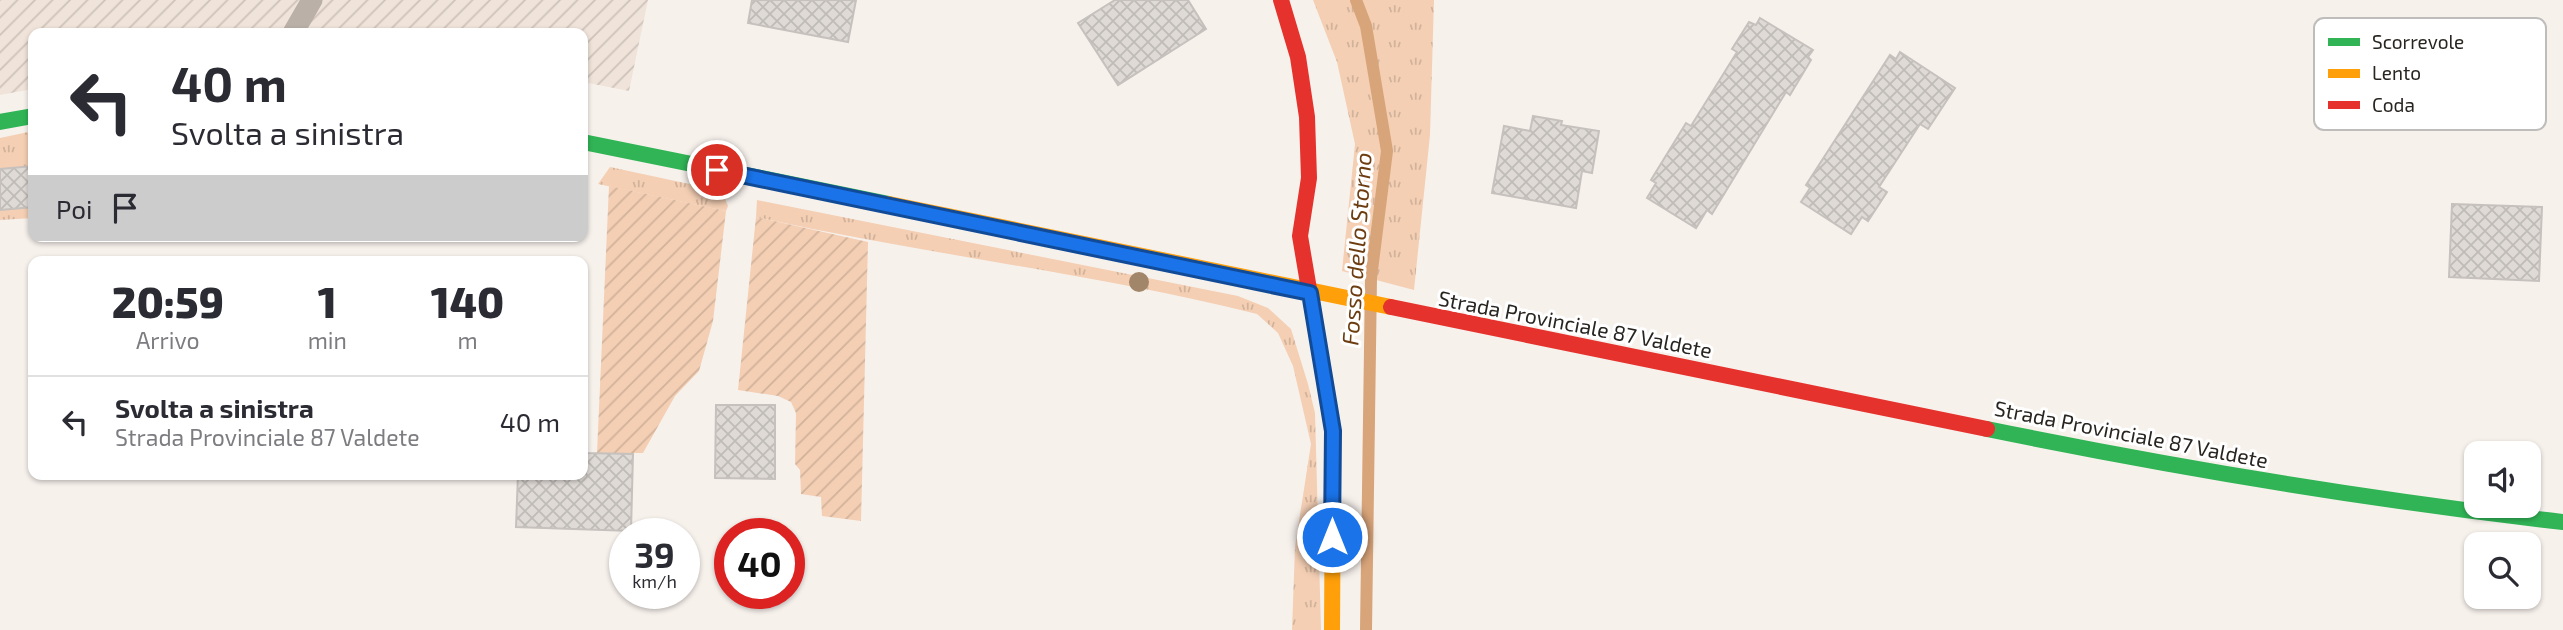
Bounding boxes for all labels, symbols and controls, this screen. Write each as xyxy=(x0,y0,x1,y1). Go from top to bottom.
legend xyxy=(2314,18,2546,130)
text: Scorrevole xyxy=(2372,30,2464,53)
text: 40 m xyxy=(171,53,287,112)
icon: left xyxy=(56,56,147,147)
text: Lento xyxy=(2372,61,2421,84)
text: Coda xyxy=(2372,93,2415,116)
text: Svolta a sinistra xyxy=(171,113,404,151)
pin xyxy=(687,140,747,200)
icon: arrive xyxy=(698,151,736,189)
water label: Fosso dello Storno xyxy=(1335,152,1377,346)
icon: arrive xyxy=(106,189,144,227)
text: Poi xyxy=(56,193,92,224)
text: 20:59 xyxy=(112,276,224,326)
text: 1 xyxy=(318,276,337,326)
text: 140 xyxy=(431,276,504,326)
street label: Strada Provinciale 87 Valdete xyxy=(1436,285,1714,362)
text: Arrivo xyxy=(136,326,200,354)
text: min xyxy=(308,326,347,354)
text: m xyxy=(457,326,478,354)
text: Svolta a sinistra xyxy=(115,392,314,423)
street label: Strada Provinciale 87 Valdete xyxy=(1992,395,2270,472)
icon: left xyxy=(56,403,94,441)
text: 40 m xyxy=(500,406,560,437)
text: Strada Provinciale 87 Valdete xyxy=(115,423,420,451)
map controls xyxy=(2464,441,2541,609)
button: sound xyxy=(2464,441,2541,518)
position arrow xyxy=(1295,500,1369,574)
speed limit sign: 40 xyxy=(714,518,805,609)
button: search xyxy=(2464,532,2541,609)
text: 39 xyxy=(634,533,675,575)
text: km/h xyxy=(632,570,677,592)

